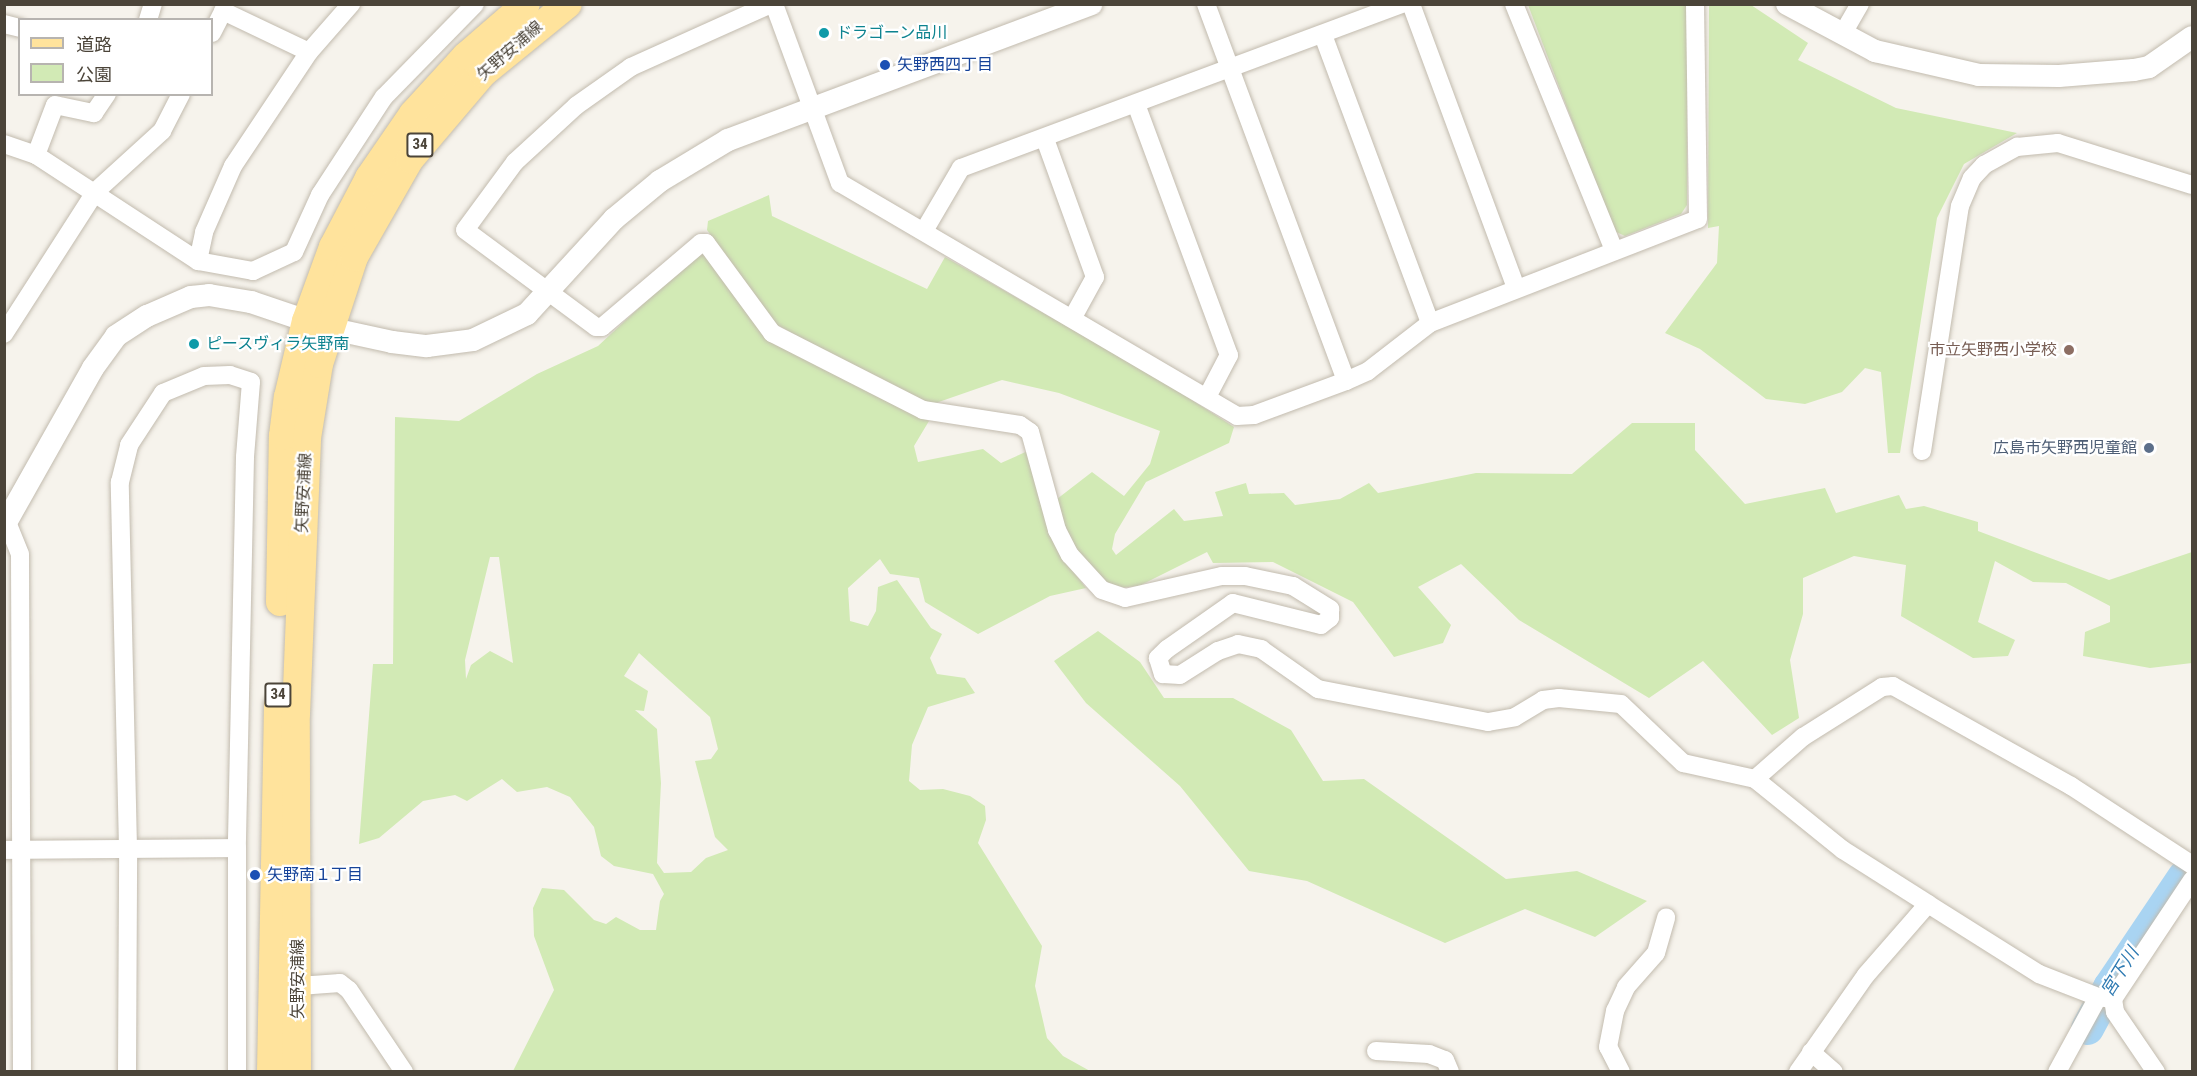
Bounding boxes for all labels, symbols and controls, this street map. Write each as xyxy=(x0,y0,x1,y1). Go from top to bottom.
legend xyxy=(18,18,213,96)
street label: 矢野安浦線 xyxy=(474,18,546,84)
place label: ドラゴーン品川 xyxy=(836,23,948,43)
marker: ドラゴーン品川 xyxy=(817,26,831,40)
text: 道路 xyxy=(76,34,112,55)
place label: 矢野西四丁目 xyxy=(897,55,993,75)
marker: 矢野西四丁目 xyxy=(878,58,892,72)
text: 公園 xyxy=(76,64,112,85)
road number: 34 xyxy=(405,133,435,157)
place label: ピースヴィラ矢野南 xyxy=(206,334,350,354)
marker: ピースヴィラ矢野南 xyxy=(187,337,201,351)
place label: 市立矢野西小学校 xyxy=(1929,340,2057,360)
marker: 市立矢野西小学校 xyxy=(2062,343,2076,357)
place label: 広島市矢野西児童館 xyxy=(1993,438,2137,458)
marker: 広島市矢野西児童館 xyxy=(2142,441,2156,455)
street label: 矢野安浦線 xyxy=(292,453,316,533)
road number: 34 xyxy=(263,683,293,707)
place label: 矢野南１丁目 xyxy=(267,865,363,885)
marker: 矢野南１丁目 xyxy=(248,868,262,882)
street label: 矢野安浦線 xyxy=(288,939,308,1019)
water label: 宮下川 xyxy=(2097,943,2143,1001)

